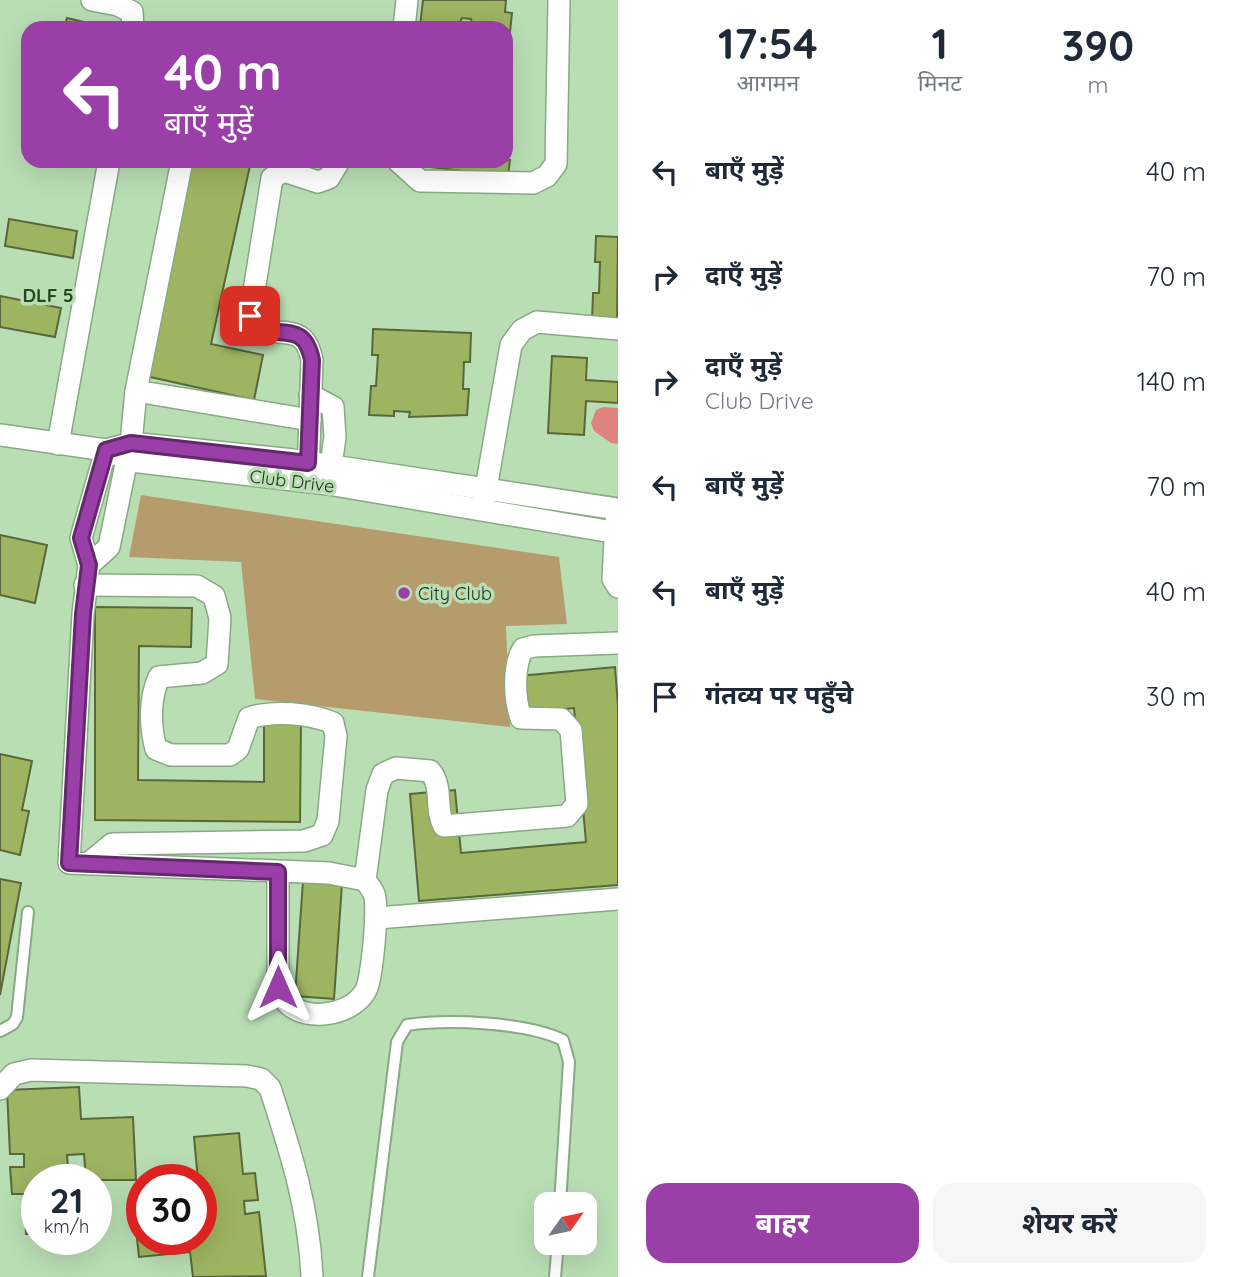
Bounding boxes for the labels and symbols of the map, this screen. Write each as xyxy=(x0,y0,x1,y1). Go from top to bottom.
district label: DLF 5 xyxy=(22,283,74,307)
pin xyxy=(220,286,280,346)
street label: Club Drive xyxy=(248,464,336,498)
place label: City Club xyxy=(418,582,492,605)
marker: City Club xyxy=(396,585,412,601)
position arrow xyxy=(241,950,315,1024)
speed limit sign: 30 xyxy=(126,1164,217,1255)
north arrow xyxy=(534,1192,597,1255)

